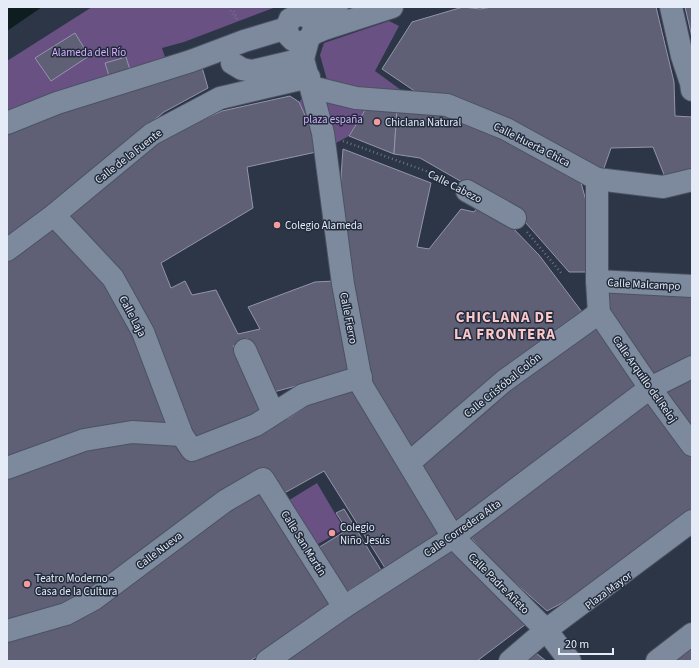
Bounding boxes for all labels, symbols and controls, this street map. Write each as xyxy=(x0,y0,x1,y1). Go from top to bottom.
park label: Alameda del Río xyxy=(52,45,126,60)
park label: plaza españa xyxy=(303,112,363,127)
place label: Chiclana Natural xyxy=(385,115,461,130)
marker: Chiclana Natural xyxy=(372,117,382,127)
street label: Calle Huerta Chica xyxy=(491,119,573,170)
street label: Calle de la Fuente xyxy=(92,125,165,187)
street label: Calle Cabezo xyxy=(425,166,484,207)
place label: Colegio Alameda xyxy=(285,218,362,233)
marker: Colegio Alameda xyxy=(272,220,282,230)
street label: Calle Malcampo xyxy=(607,275,681,294)
street label: Calle Fierro xyxy=(336,291,361,345)
street label: Calle Laja xyxy=(116,293,150,339)
district label: CHICLANA DE LA FRONTERA xyxy=(454,307,556,345)
street label: Calle Arquillo del Reloj xyxy=(609,333,680,426)
street label: Calle Cristóbal Colón xyxy=(461,350,544,421)
street label: Calle Corredera Alta xyxy=(421,496,504,561)
street label: Calle San Martín xyxy=(277,508,330,579)
place label: Colegio Niño Jesús xyxy=(340,520,390,548)
street label: Calle Nueva xyxy=(133,528,185,573)
marker: Colegio Niño Jesús xyxy=(327,528,337,538)
street label: Calle Padre Añeto xyxy=(465,550,533,617)
street label: Plaza Mayor xyxy=(582,568,635,613)
place label: Teatro Moderno - Casa de la Cultura xyxy=(35,571,117,599)
marker: Teatro Moderno - Casa de la Cultura xyxy=(22,579,32,589)
scale bar xyxy=(559,630,613,656)
text: 20 m xyxy=(565,636,589,653)

